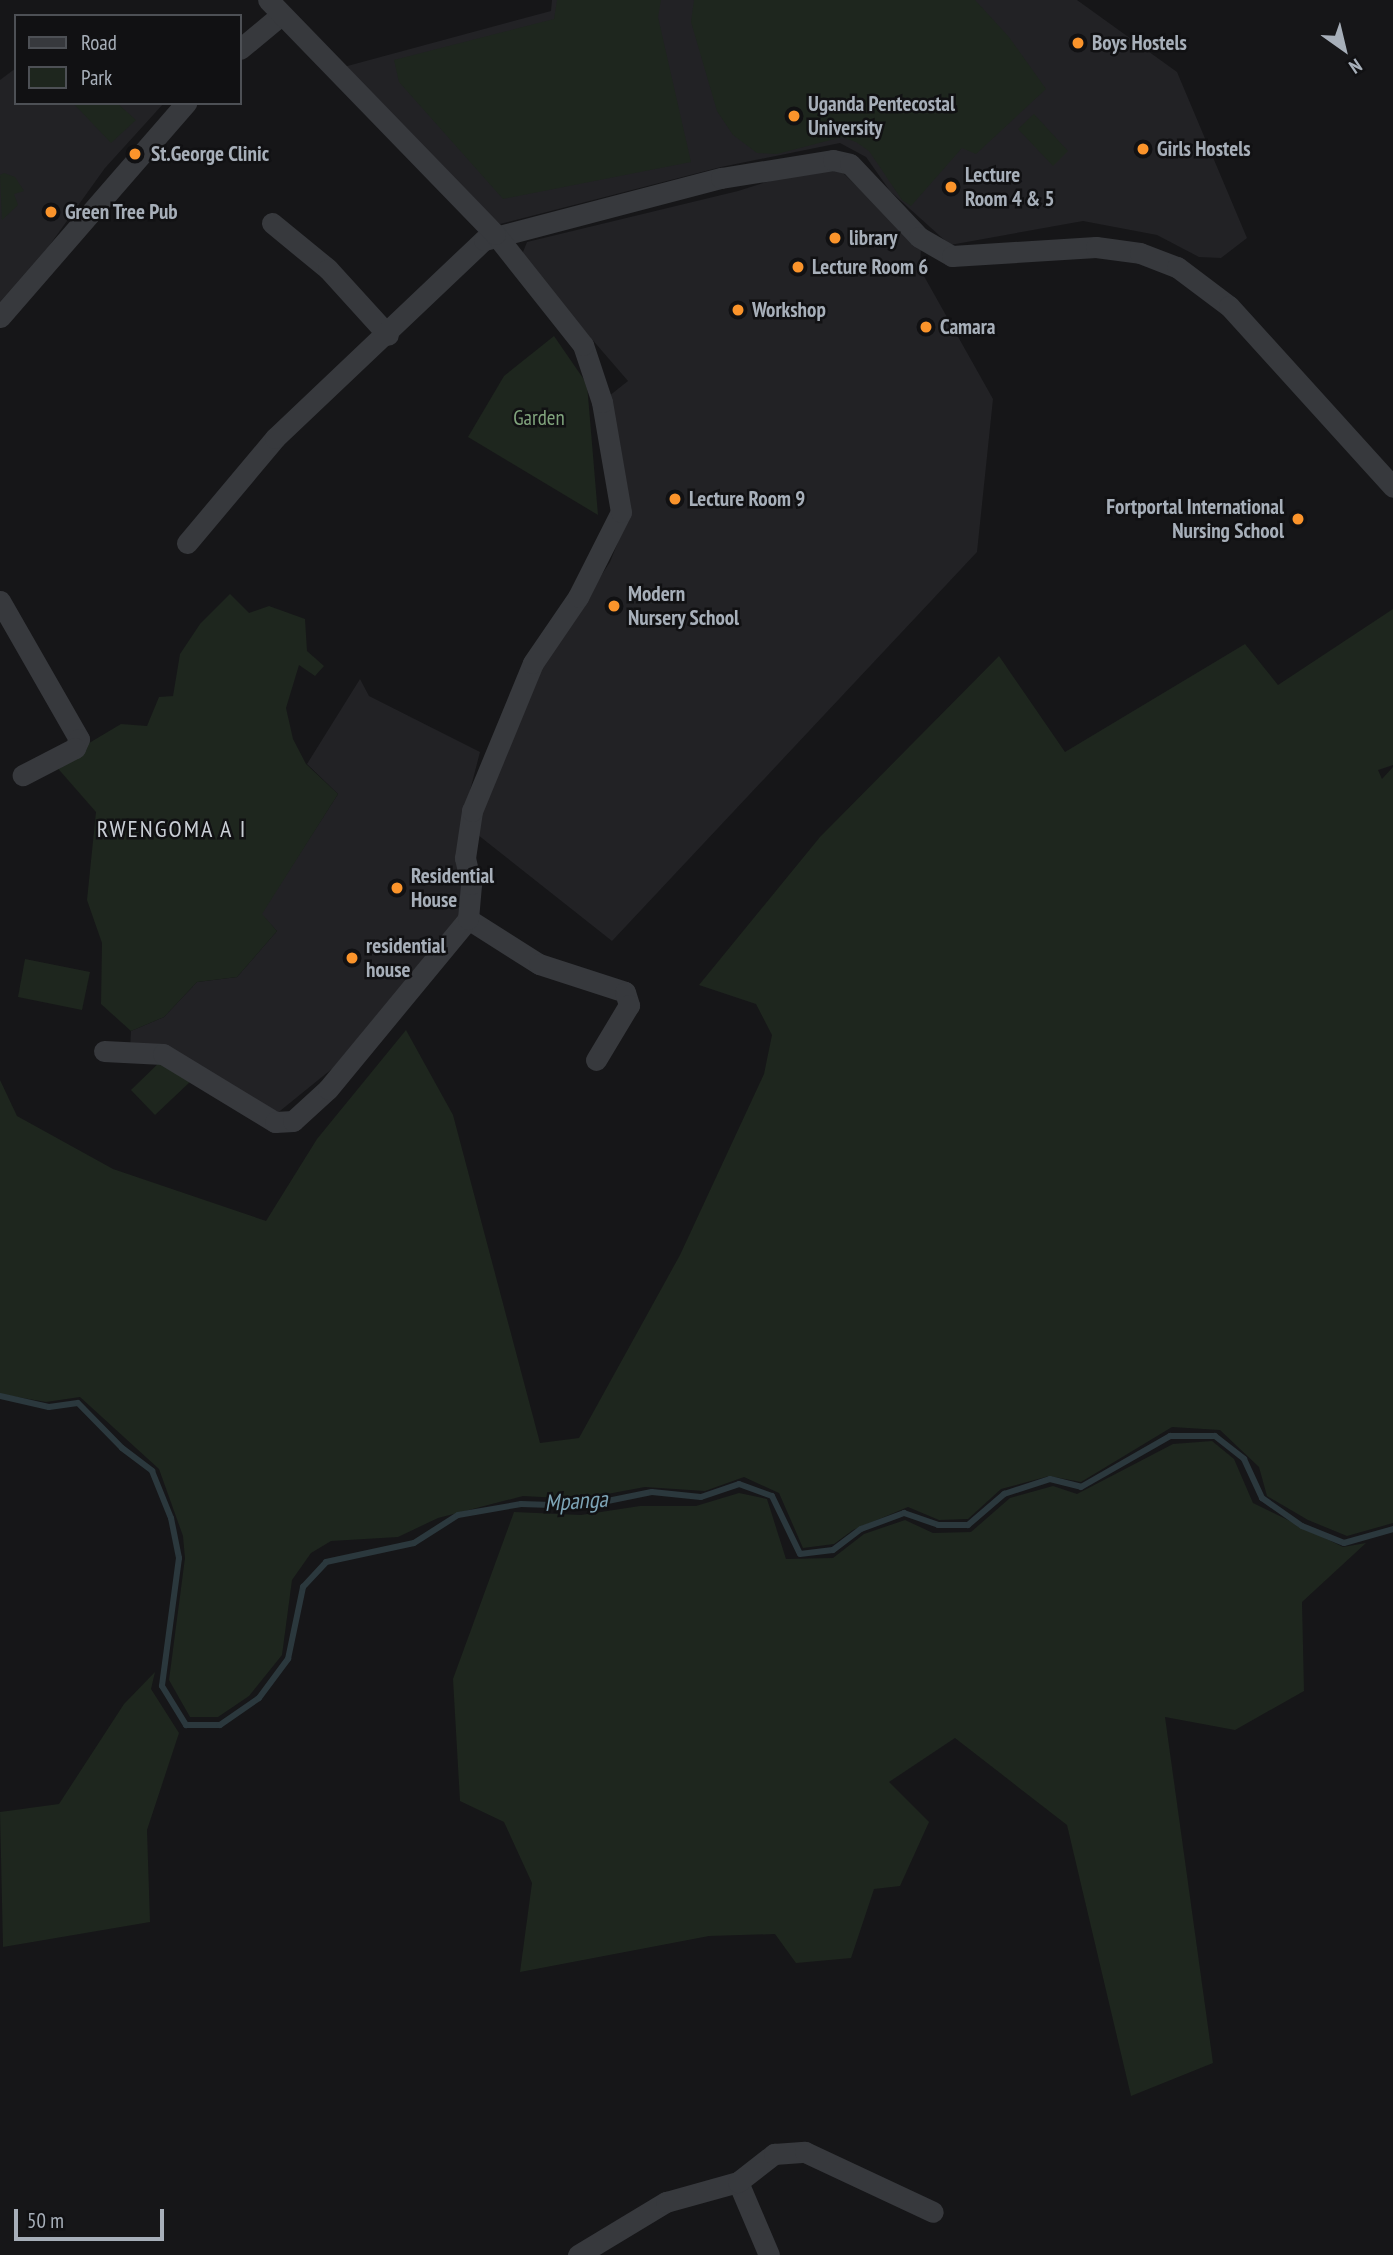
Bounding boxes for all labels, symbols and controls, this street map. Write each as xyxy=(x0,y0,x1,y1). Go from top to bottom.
legend xyxy=(14,14,242,105)
north arrow xyxy=(1309,14,1379,84)
text: Road xyxy=(81,29,117,56)
place label: Boys Hostels xyxy=(1092,30,1187,56)
marker: Boys Hostels xyxy=(1070,35,1086,51)
text: N xyxy=(1345,54,1367,79)
text: Park xyxy=(81,64,112,91)
place label: Uganda Pentecostal University xyxy=(808,91,955,141)
marker: Uganda Pentecostal University xyxy=(786,108,802,124)
place label: Girls Hostels xyxy=(1157,136,1251,162)
place label: St.George Clinic xyxy=(151,141,269,167)
marker: Girls Hostels xyxy=(1135,141,1151,157)
marker: St.George Clinic xyxy=(125,144,145,164)
place label: Lecture Room 4 & 5 xyxy=(965,162,1054,212)
marker: Lecture Room 4 & 5 xyxy=(943,179,959,195)
place label: Green Tree Pub xyxy=(65,199,178,225)
marker: Green Tree Pub xyxy=(43,204,59,220)
place label: library xyxy=(849,225,898,251)
marker: library xyxy=(827,230,843,246)
place label: Lecture Room 6 xyxy=(812,254,928,280)
marker: Lecture Room 6 xyxy=(790,259,806,275)
place label: Workshop xyxy=(752,297,826,323)
marker: Workshop xyxy=(730,302,746,318)
place label: Camara xyxy=(940,314,996,340)
marker: Camara xyxy=(918,319,934,335)
park label: Garden xyxy=(513,405,565,431)
place label: Lecture Room 9 xyxy=(689,486,805,512)
marker: Lecture Room 9 xyxy=(667,491,683,507)
place label: Fortportal International Nursing School xyxy=(1106,494,1284,544)
marker: Fortportal International Nursing School xyxy=(1290,511,1306,527)
place label: Modern Nursery School xyxy=(628,581,740,631)
marker: Modern Nursery School xyxy=(606,598,622,614)
district label: RWENGOMA A I xyxy=(97,815,247,843)
place label: Residential House xyxy=(411,863,494,913)
marker: Residential House xyxy=(389,880,405,896)
place label: residential house xyxy=(366,933,446,983)
marker: residential house xyxy=(344,950,360,966)
water label: Mpanga xyxy=(544,1485,608,1517)
scale bar xyxy=(18,2196,168,2240)
text: 50 m xyxy=(27,2207,64,2234)

